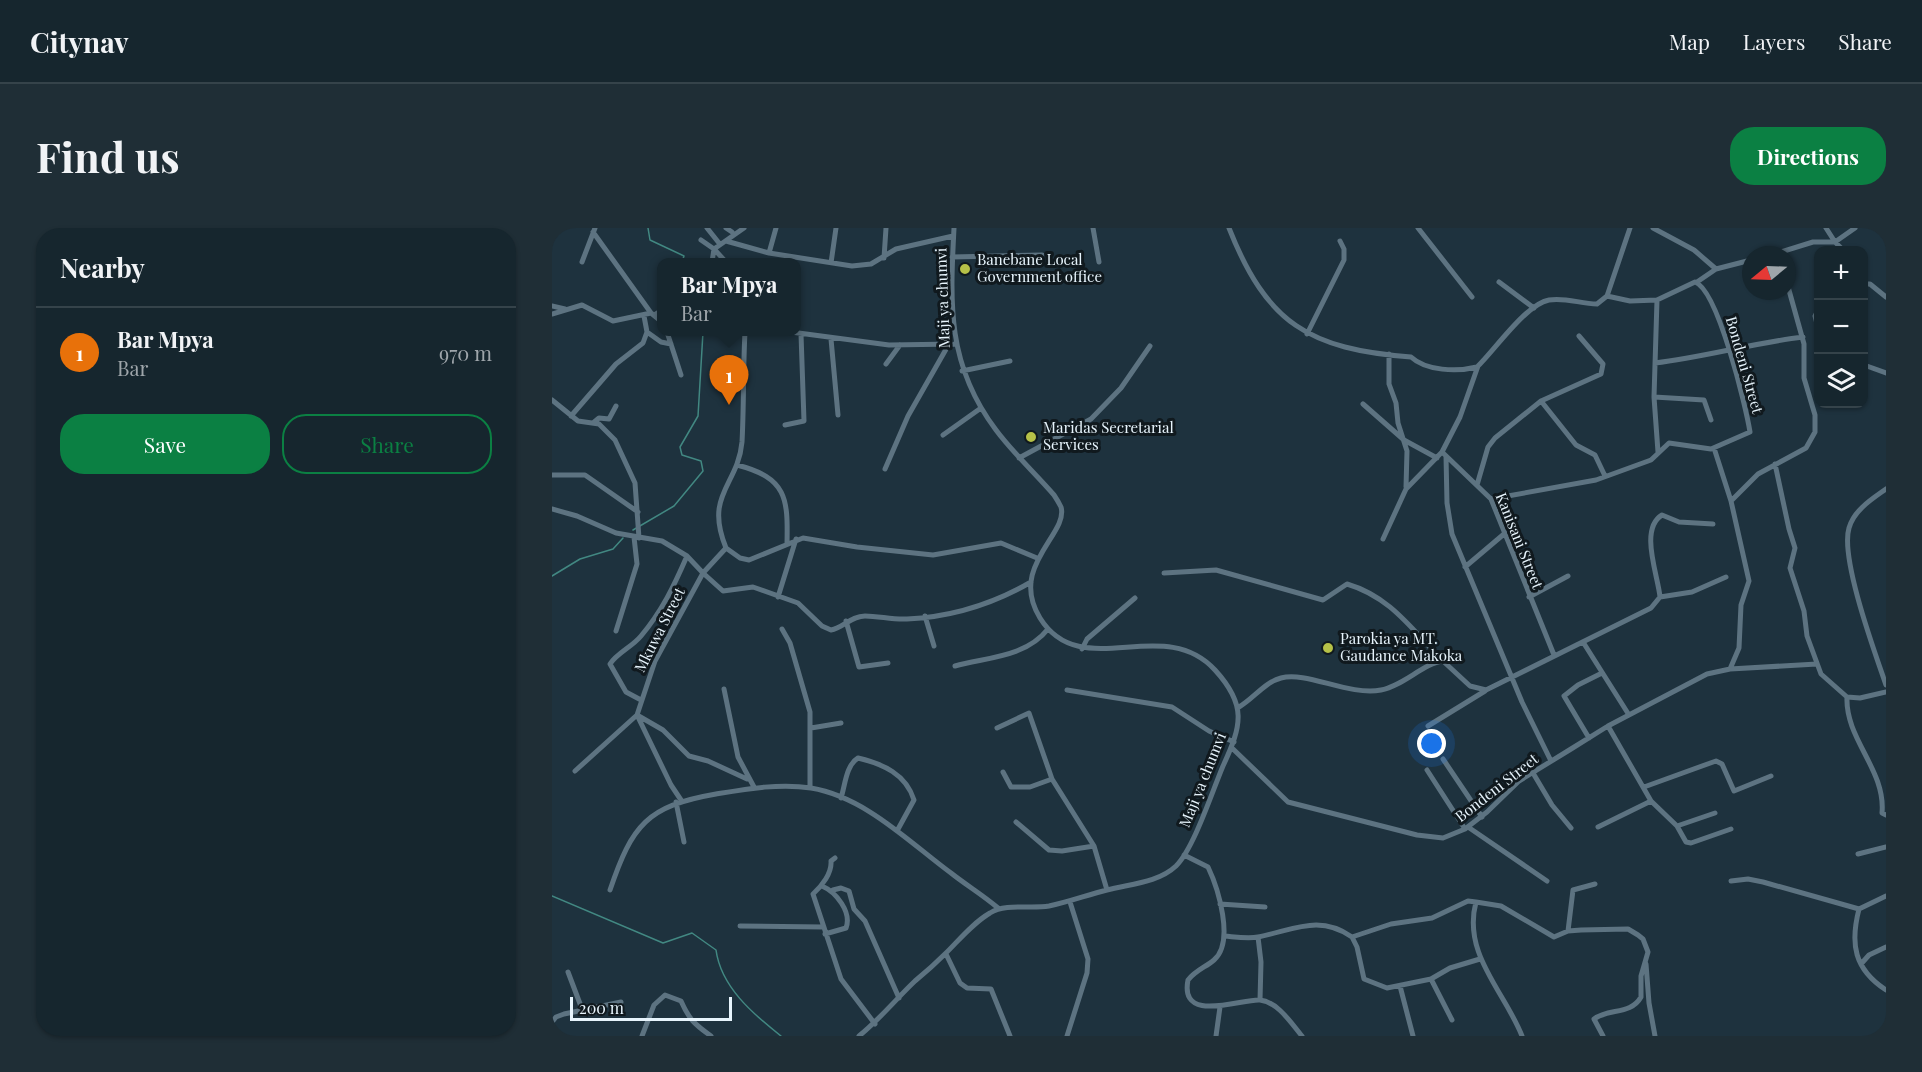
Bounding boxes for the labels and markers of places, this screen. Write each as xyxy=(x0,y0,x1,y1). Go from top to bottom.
place label: Banebane Local Government office xyxy=(977,249,1102,286)
marker: Banebane Local Government office xyxy=(958,262,972,276)
pin: 1 xyxy=(710,356,748,405)
place label: Maridas Secretarial Services xyxy=(1043,417,1174,454)
marker: Maridas Secretarial Services xyxy=(1024,430,1038,444)
place label: Parokia ya MT. Gaudance Makoka xyxy=(1340,628,1463,665)
marker: Parokia ya MT. Gaudance Makoka xyxy=(1321,641,1335,655)

